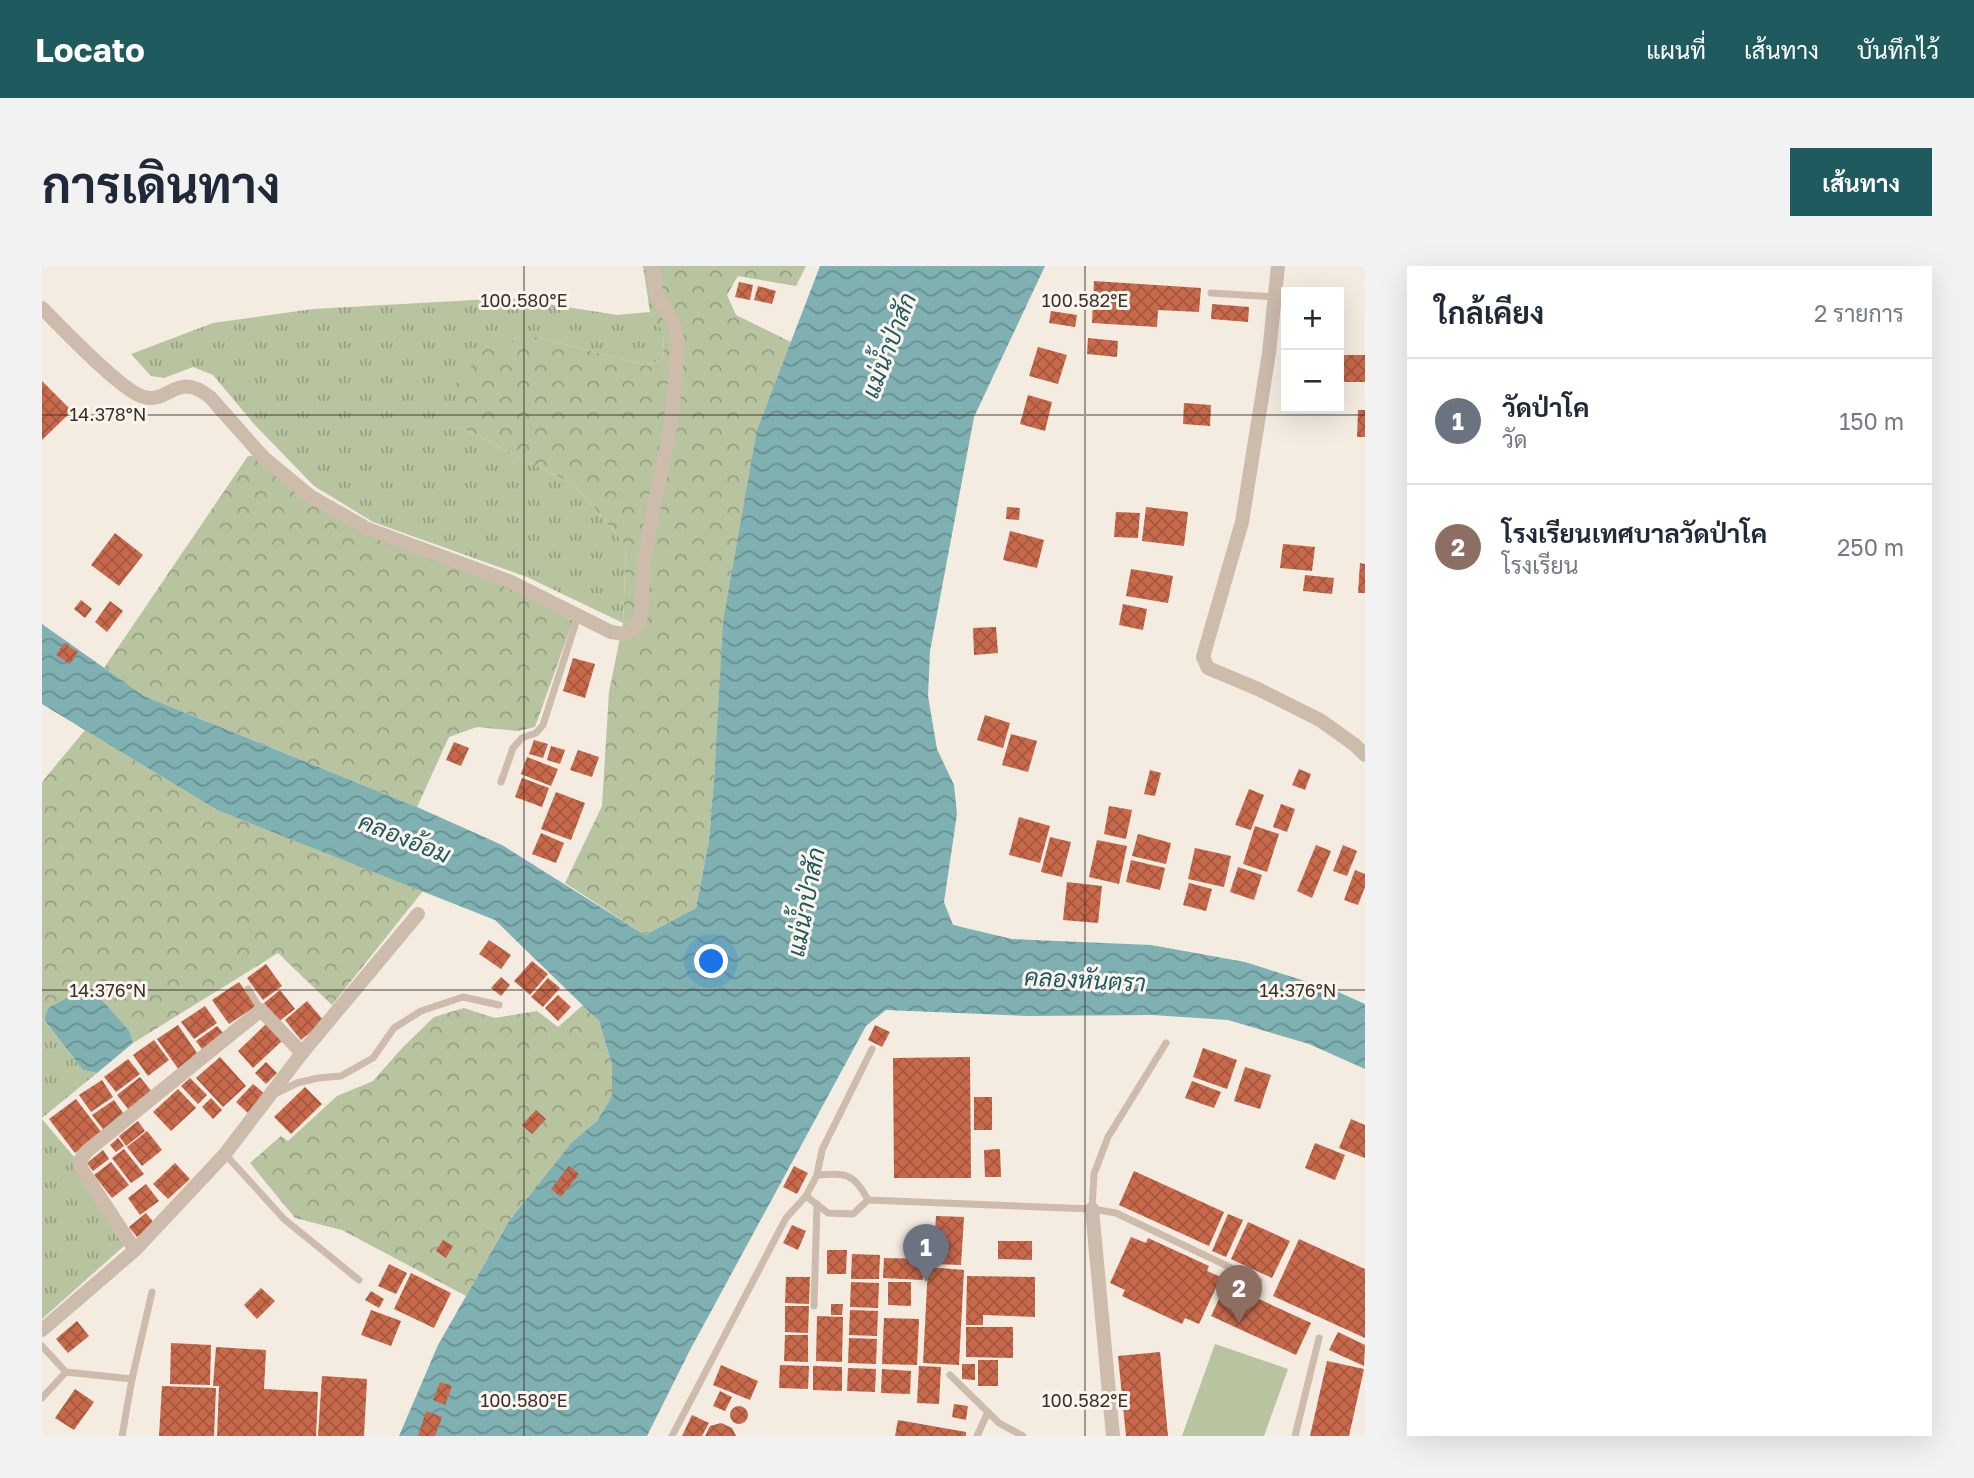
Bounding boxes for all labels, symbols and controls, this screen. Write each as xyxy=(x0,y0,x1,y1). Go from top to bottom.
text: Locato xyxy=(35,30,145,69)
text: แผนที่ xyxy=(1646,35,1706,64)
text: เส้นทาง xyxy=(1744,35,1819,64)
text: บันทึกไว้ xyxy=(1857,35,1939,64)
button: เส้นทาง xyxy=(1790,148,1932,216)
text: การเดินทาง xyxy=(42,155,280,214)
water label: แม่น้ำป่าสัก xyxy=(851,287,921,402)
map controls xyxy=(1281,287,1344,413)
button: + xyxy=(1281,287,1344,350)
text: 100.580°E xyxy=(480,289,568,311)
text: 100.582°E xyxy=(1042,289,1128,311)
text: ใกล้เคียง xyxy=(1435,295,1544,331)
text: 2 รายการ xyxy=(1814,299,1904,327)
button: − xyxy=(1281,350,1344,413)
text: วัดป่าโค xyxy=(1502,392,1589,423)
text: 14.378°N xyxy=(70,403,146,425)
text: 1 xyxy=(1452,407,1464,435)
text: 150 m xyxy=(1839,407,1904,435)
text: วัด xyxy=(1502,425,1527,453)
text: โรงเรียนเทศบาลวัดป่าโค xyxy=(1502,518,1767,549)
text: 2 xyxy=(1451,533,1465,561)
text: 250 m xyxy=(1837,533,1904,561)
text: โรงเรียน xyxy=(1502,551,1578,579)
water label: คลองอ้อม xyxy=(355,806,455,869)
water label: แม่น้ำป่าสัก xyxy=(776,844,830,959)
your location xyxy=(694,944,728,978)
water label: คลองหันตรา xyxy=(1023,961,1147,997)
text: 14.376°N xyxy=(70,979,146,1001)
text: 14.376°N xyxy=(1260,979,1336,1001)
pin: 1 xyxy=(903,1224,949,1282)
pin: 2 xyxy=(1216,1265,1262,1323)
text: 100.580°E xyxy=(480,1389,568,1411)
text: 100.582°E xyxy=(1042,1389,1128,1411)

